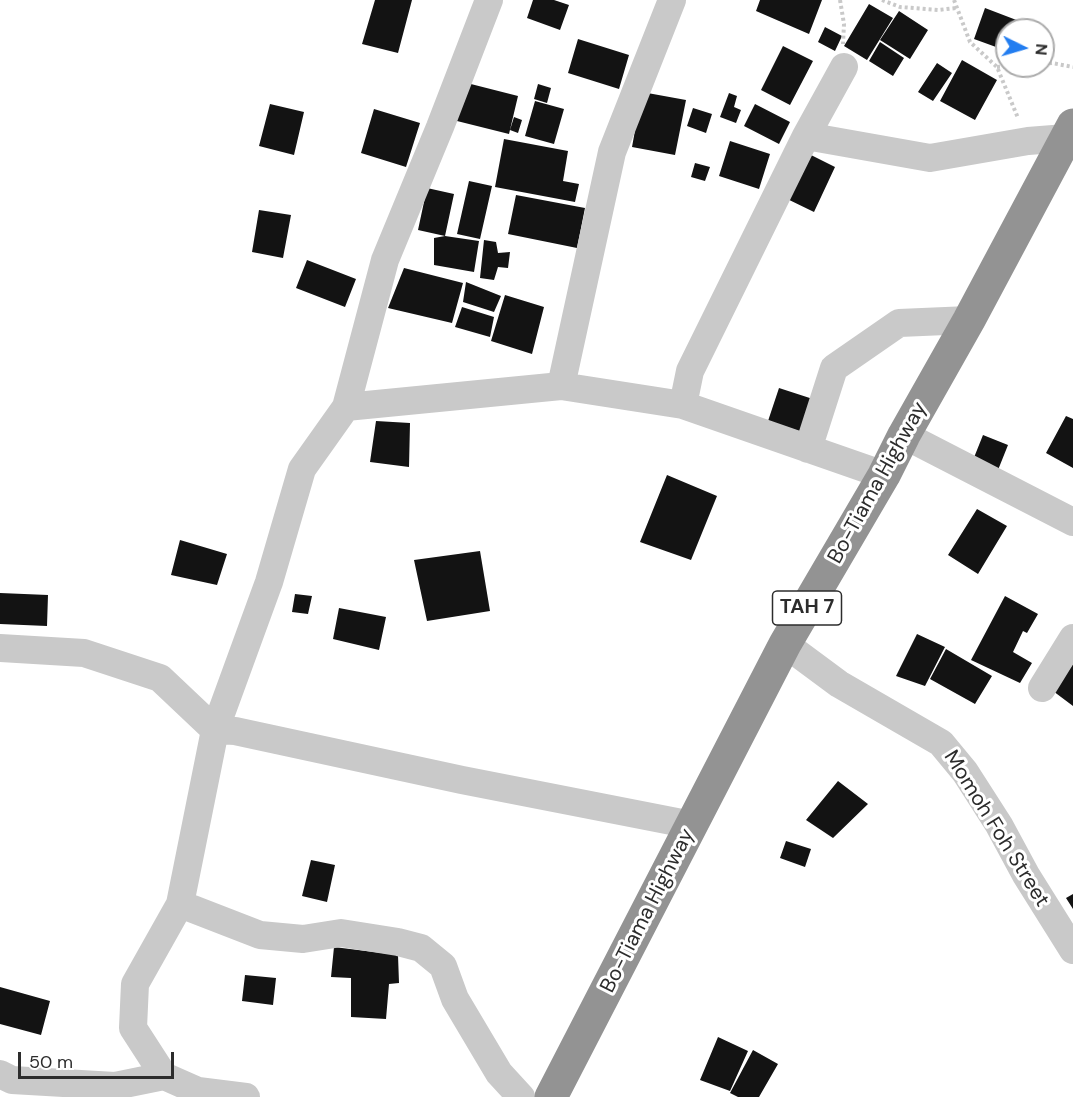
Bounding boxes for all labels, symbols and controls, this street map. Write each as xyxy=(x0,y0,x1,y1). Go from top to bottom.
north arrow xyxy=(995,18,1055,78)
text: N xyxy=(1030,43,1052,56)
street label: Bo-Tiama Highway xyxy=(823,398,933,568)
road number: TAH 7 xyxy=(772,591,842,625)
street label: Momoh Foh Street xyxy=(938,746,1054,912)
street label: Bo-Tiama Highway xyxy=(596,825,700,997)
scale bar xyxy=(21,1040,177,1078)
text: 50 m xyxy=(29,1050,73,1074)

